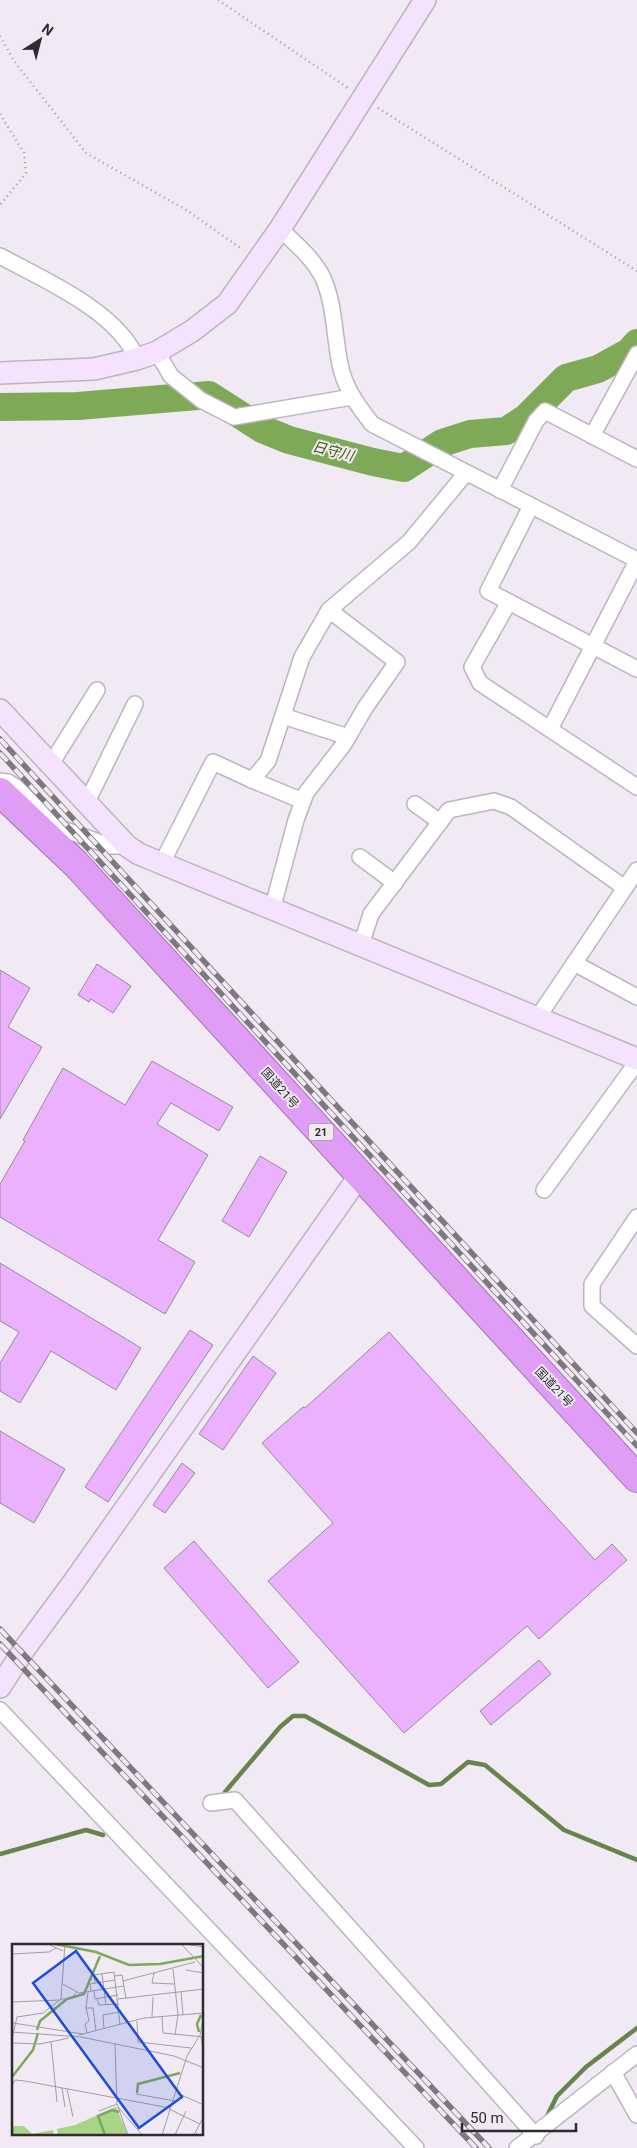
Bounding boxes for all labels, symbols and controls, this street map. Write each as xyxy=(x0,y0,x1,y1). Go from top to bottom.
north arrow xyxy=(15,15,65,65)
text: N xyxy=(39,20,56,39)
water label: 日守川 xyxy=(311,438,357,464)
street label: 国道21号 xyxy=(258,1065,302,1111)
road number: 21 xyxy=(308,1124,334,1140)
street label: 国道21号 xyxy=(532,1364,576,1410)
inset map xyxy=(12,1944,204,2136)
scale bar xyxy=(462,2100,576,2132)
text: 50 m xyxy=(470,2109,504,2127)

